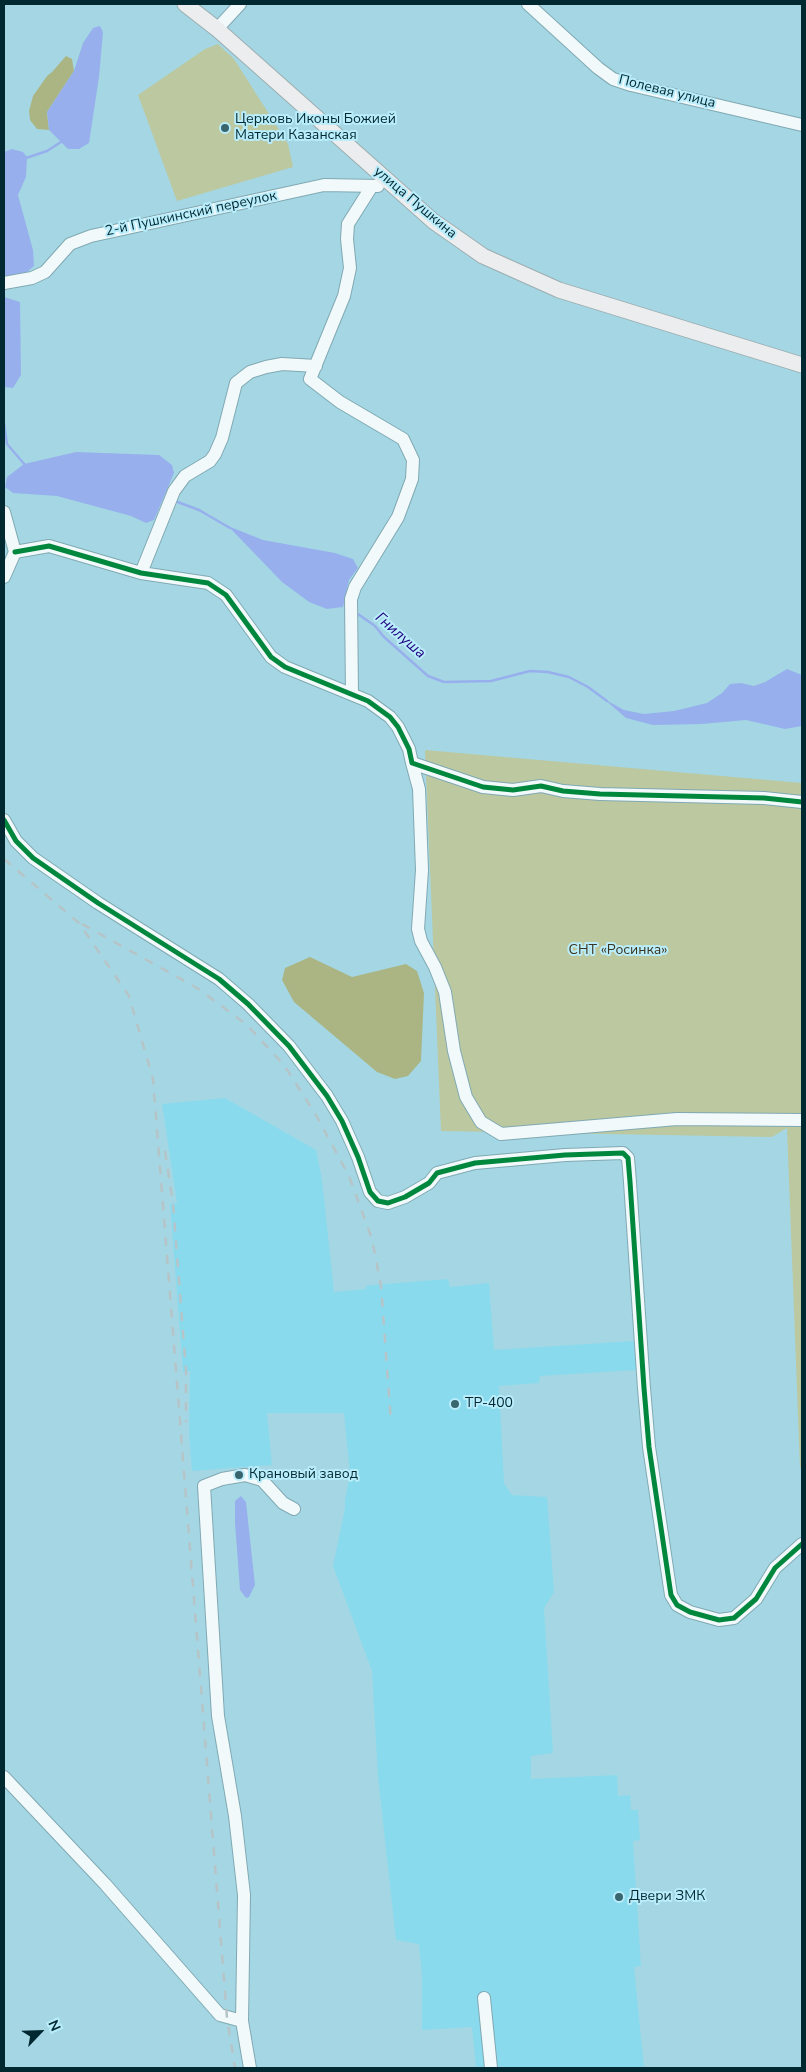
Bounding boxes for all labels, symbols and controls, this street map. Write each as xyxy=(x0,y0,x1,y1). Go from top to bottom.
street label: Полевая улица xyxy=(617,72,717,112)
place label: Церковь Иконы Божией Матери Казанская xyxy=(235,112,396,144)
marker: Церковь Иконы Божией Матери Казанская xyxy=(219,122,231,134)
street label: улица Пушкина xyxy=(370,163,460,243)
street label: 2-й Пушкинский переулок xyxy=(104,188,278,240)
water label: Гнилуша xyxy=(371,609,429,663)
park label: СНТ «Росинка» xyxy=(569,943,667,959)
place label: ТР-400 xyxy=(465,1396,513,1412)
marker: ТР-400 xyxy=(449,1398,461,1410)
place label: Крановый завод xyxy=(249,1467,358,1483)
marker: Крановый завод xyxy=(233,1469,245,1481)
place label: Двери ЗМК xyxy=(629,1889,705,1905)
marker: Двери ЗМК xyxy=(613,1891,625,1903)
north arrow xyxy=(15,2007,65,2057)
text: N xyxy=(43,2017,65,2034)

